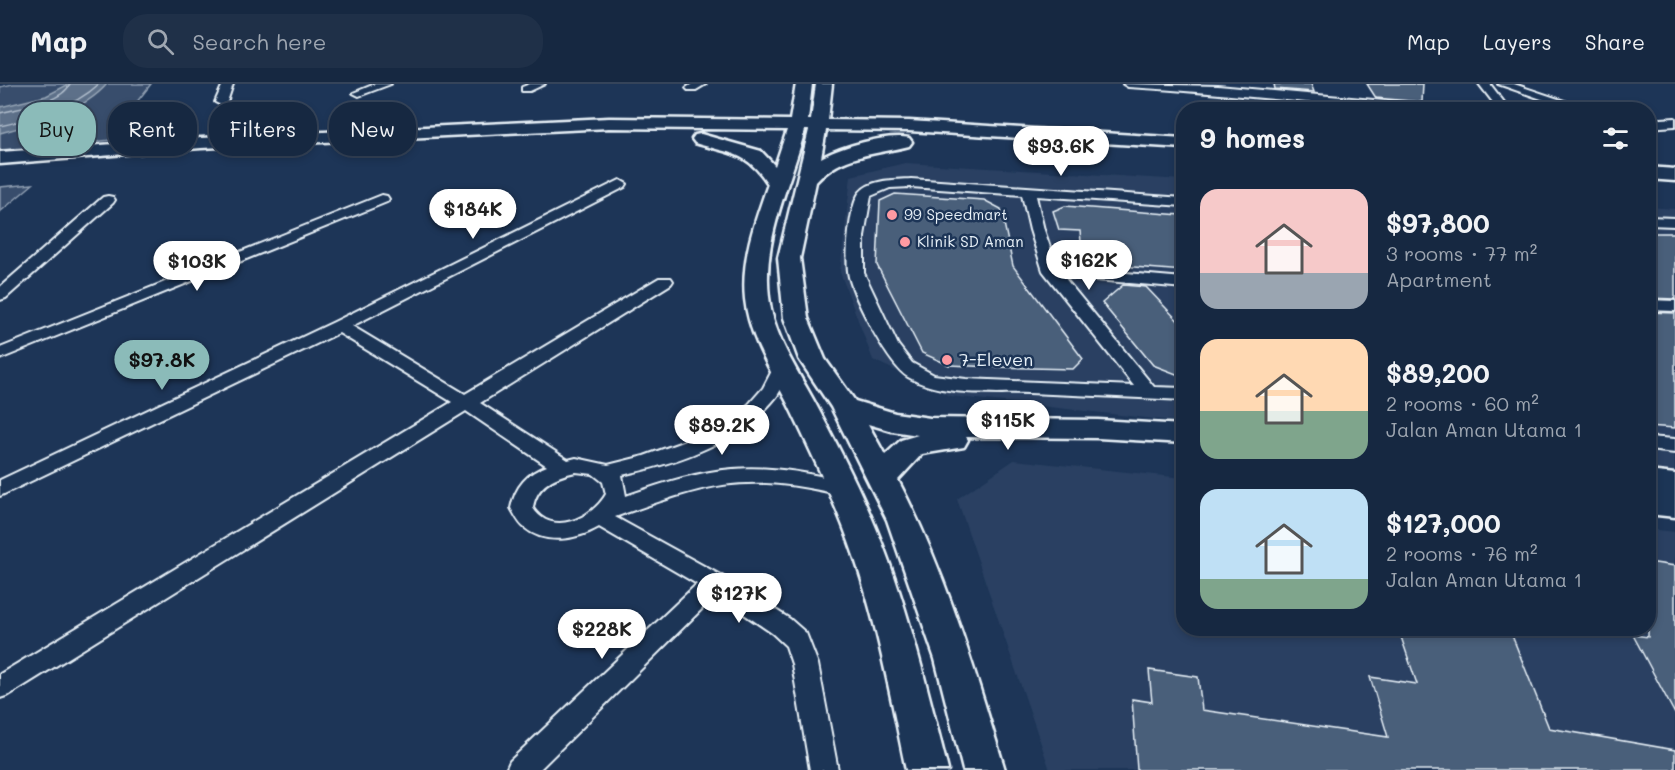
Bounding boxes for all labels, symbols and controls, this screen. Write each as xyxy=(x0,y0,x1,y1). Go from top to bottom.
search box xyxy=(123,14,543,68)
text: Map xyxy=(30,23,87,59)
icon: search xyxy=(144,25,177,58)
text: Search here xyxy=(192,27,326,56)
text: Map xyxy=(1407,28,1450,55)
text: Layers xyxy=(1483,28,1552,55)
text: Share xyxy=(1585,28,1645,55)
chip: Buy xyxy=(18,102,96,156)
chip: Rent xyxy=(108,102,197,156)
chip: Filters xyxy=(209,102,317,156)
chip: New xyxy=(329,102,416,156)
text: 9 homes xyxy=(1200,121,1305,155)
icon: filters xyxy=(1599,122,1632,155)
pin: $93.6K xyxy=(1012,126,1110,177)
text: $93.6K xyxy=(1027,132,1095,158)
pin: $184K xyxy=(431,189,515,240)
text: $184K xyxy=(443,195,503,221)
place label: 99 Speedmart xyxy=(904,204,1008,224)
text: $97,800 xyxy=(1386,206,1490,240)
marker: 99 Speedmart xyxy=(885,208,899,222)
icon: home xyxy=(1248,213,1320,285)
place label: Klinik SD Aman xyxy=(917,231,1024,251)
marker: Klinik SD Aman xyxy=(898,235,912,249)
pin: $162K xyxy=(1047,240,1131,291)
text: 3 rooms · 77 m² xyxy=(1386,240,1537,266)
pin: $103K xyxy=(155,241,239,292)
text: $162K xyxy=(1060,246,1118,272)
text: $103K xyxy=(167,247,227,273)
text: Apartment xyxy=(1386,266,1492,292)
pin: $97.8K xyxy=(113,340,211,391)
text: $97.8K xyxy=(128,346,196,372)
place label: 7-Eleven xyxy=(959,347,1033,371)
marker: 7-Eleven xyxy=(940,353,954,367)
text: $89,200 xyxy=(1386,356,1490,390)
icon: home xyxy=(1248,363,1320,435)
text: 2 rooms · 60 m² xyxy=(1386,390,1539,416)
pin: $115K xyxy=(966,400,1050,451)
pin: $89.2K xyxy=(673,405,771,456)
text: $115K xyxy=(981,406,1035,432)
text: $89.2K xyxy=(688,411,756,437)
text: Jalan Aman Utama 1 xyxy=(1386,416,1582,442)
text: $127,000 xyxy=(1386,506,1501,540)
icon: home xyxy=(1248,513,1320,585)
text: 2 rooms · 76 m² xyxy=(1386,540,1538,566)
text: Jalan Aman Utama 1 xyxy=(1386,566,1582,592)
pin: $127K xyxy=(697,573,781,624)
text: $127K xyxy=(711,579,767,605)
pin: $228K xyxy=(560,609,644,660)
text: $228K xyxy=(572,615,632,641)

